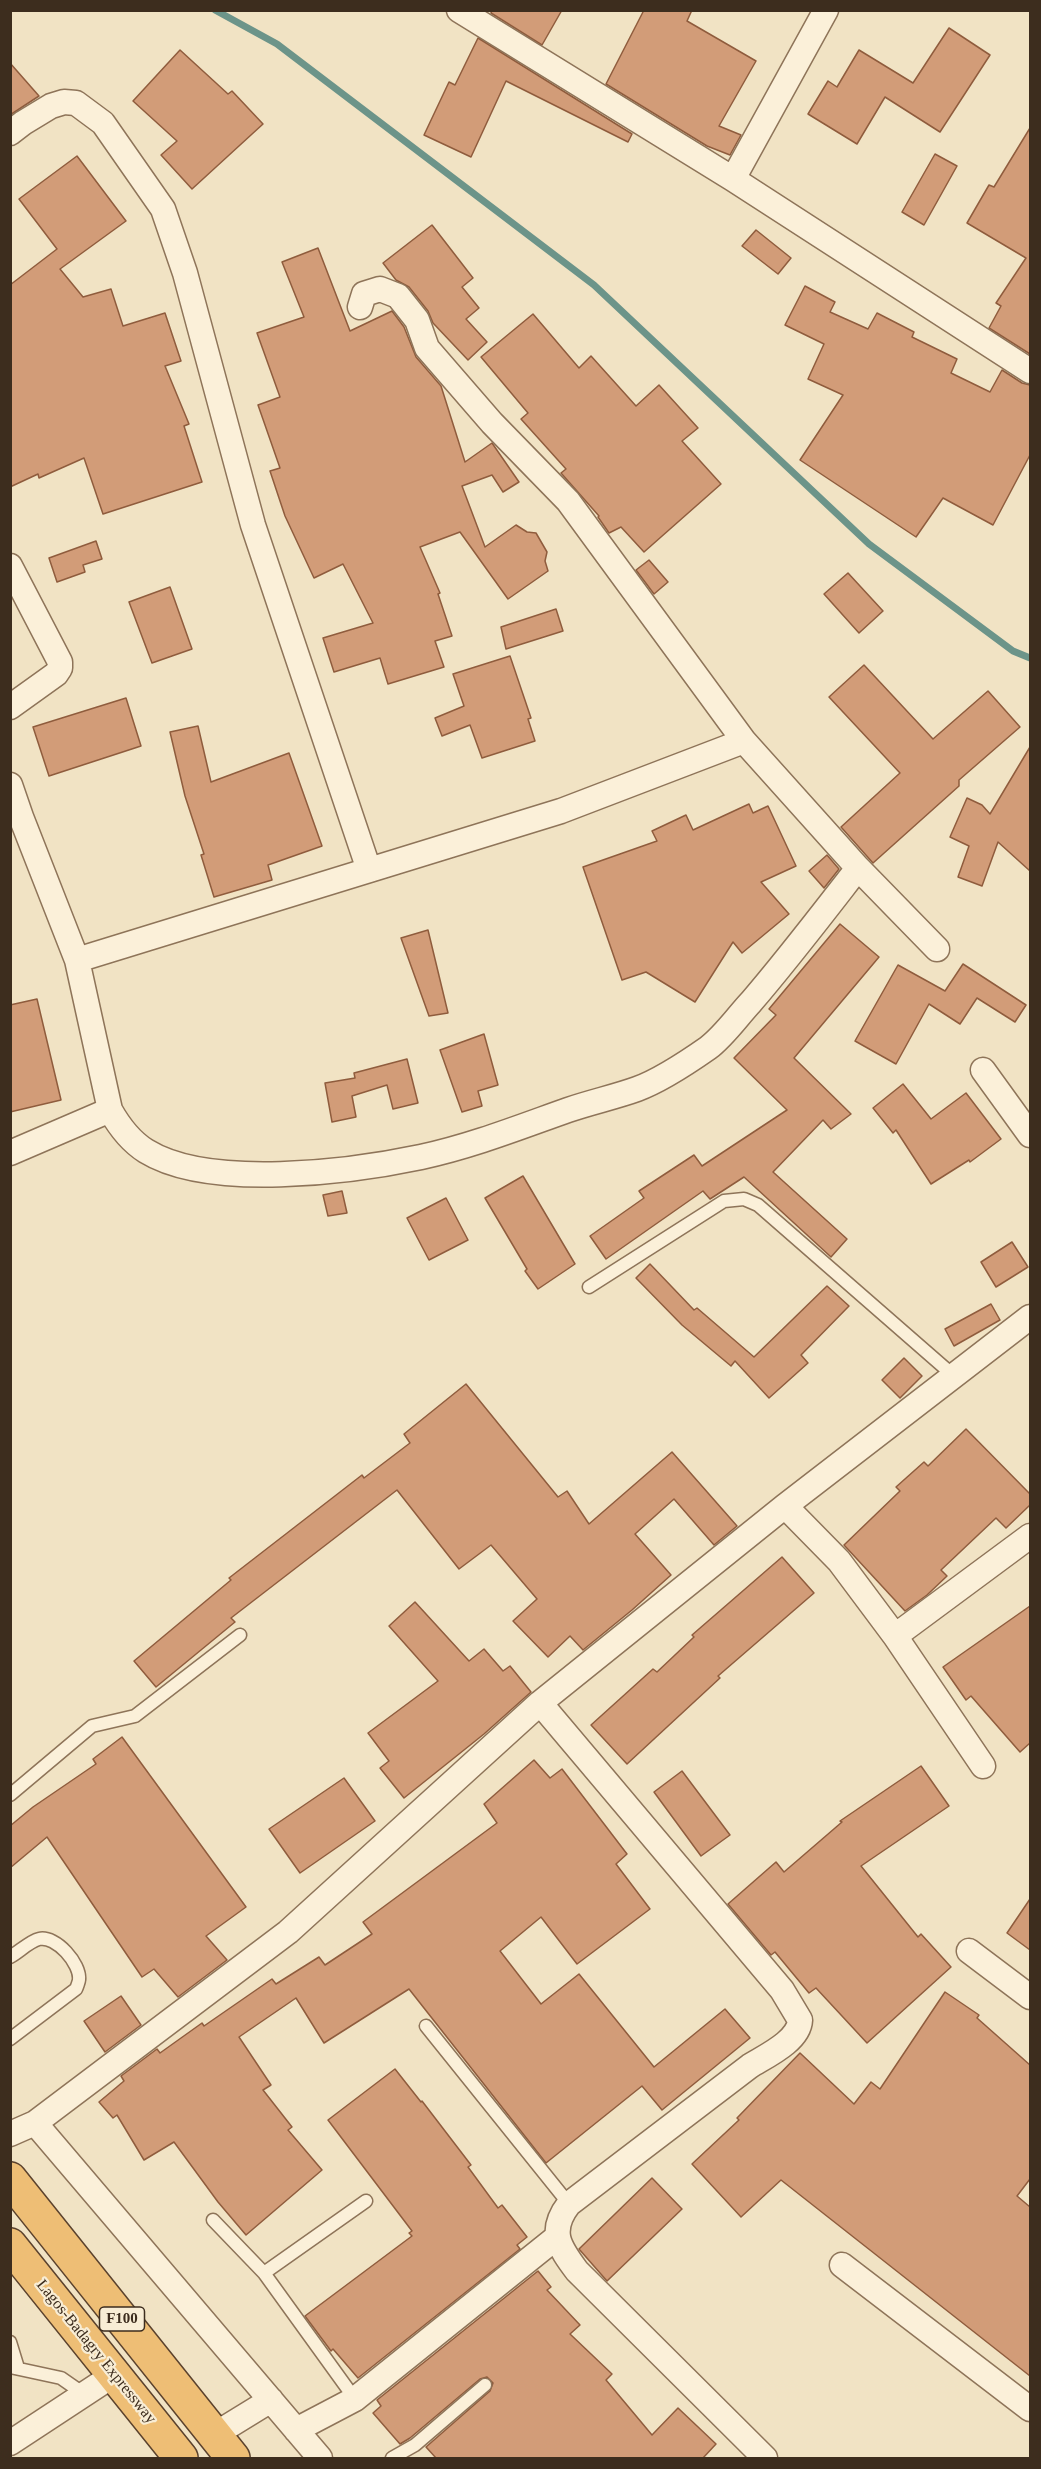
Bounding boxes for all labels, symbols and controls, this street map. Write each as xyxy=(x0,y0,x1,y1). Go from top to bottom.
street label: Lagos-Badagry Expressway xyxy=(32,2276,160,2428)
road number: F100 xyxy=(100,2307,144,2331)

